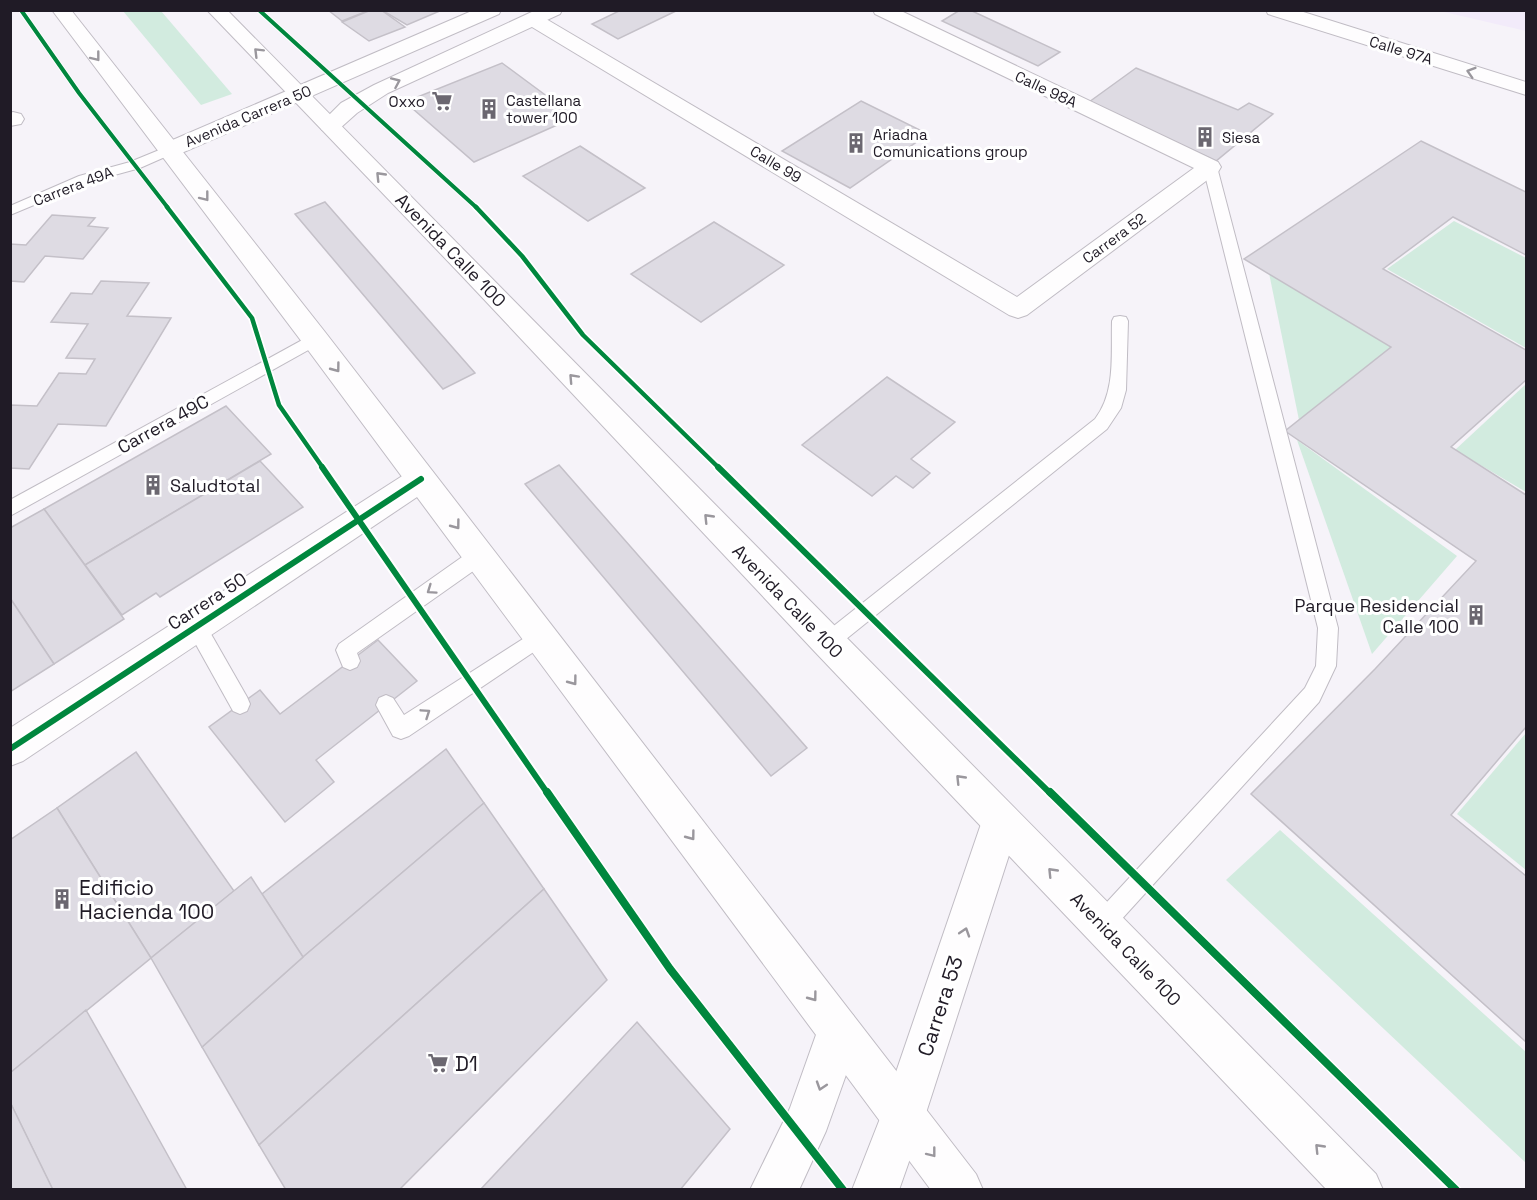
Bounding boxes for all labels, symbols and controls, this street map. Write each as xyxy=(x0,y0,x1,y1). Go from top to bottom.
street label: Calle 97A xyxy=(1367,31,1435,69)
one-way arrow xyxy=(254,49,265,59)
one-way arrow xyxy=(89,50,100,61)
street label: Calle 98A xyxy=(1012,66,1081,112)
one-way arrow xyxy=(1466,67,1477,79)
one-way arrow xyxy=(390,77,401,89)
street label: Avenida Carrera 50 xyxy=(182,81,314,151)
supermarket icon: Oxxo xyxy=(430,89,454,113)
place label: Castellana tower 100 xyxy=(506,91,582,127)
place label: Oxxo xyxy=(388,92,425,111)
building icon: Castellana tower 100 xyxy=(477,97,501,121)
place label: Ariadna Comunications group xyxy=(873,125,1028,161)
building icon: Siesa xyxy=(1193,125,1217,149)
place label: Siesa xyxy=(1222,128,1261,147)
building icon: Ariadna Comunications group xyxy=(844,131,868,155)
street label: Calle 99 xyxy=(747,141,805,187)
street label: Carrera 49A xyxy=(30,162,116,210)
one-way arrow xyxy=(376,172,387,182)
street label: Avenida Calle 100 xyxy=(391,188,511,312)
one-way arrow xyxy=(197,190,208,201)
street label: Carrera 52 xyxy=(1078,209,1150,267)
one-way arrow xyxy=(329,361,340,372)
one-way arrow xyxy=(569,374,580,384)
street label: Carrera 49C xyxy=(113,389,213,459)
building icon: Saludtotal xyxy=(141,473,165,497)
place label: Saludtotal xyxy=(170,474,260,497)
one-way arrow xyxy=(704,515,715,525)
one-way arrow xyxy=(448,519,459,530)
street label: Avenida Calle 100 xyxy=(728,539,848,663)
street label: Carrera 50 xyxy=(163,567,251,635)
one-way arrow xyxy=(427,583,438,594)
place label: Parque Residencial Calle 100 xyxy=(1295,594,1459,638)
building icon: Parque Residencial Calle 100 xyxy=(1464,603,1488,627)
one-way arrow xyxy=(566,674,577,685)
one-way arrow xyxy=(420,708,430,720)
one-way arrow xyxy=(957,775,968,786)
one-way arrow xyxy=(684,830,695,841)
one-way arrow xyxy=(1048,869,1059,880)
place label: Edificio Hacienda 100 xyxy=(79,874,214,925)
building icon: Edificio Hacienda 100 xyxy=(50,887,74,911)
street label: Avenida Calle 100 xyxy=(1066,887,1186,1011)
one-way arrow xyxy=(957,927,970,938)
street label: Carrera 53 xyxy=(911,952,969,1060)
one-way arrow xyxy=(806,991,817,1002)
place label: D1 xyxy=(455,1050,478,1077)
supermarket icon: D1 xyxy=(426,1051,450,1075)
one-way arrow xyxy=(816,1080,828,1091)
one-way arrow xyxy=(1316,1144,1327,1155)
one-way arrow xyxy=(924,1146,935,1157)

